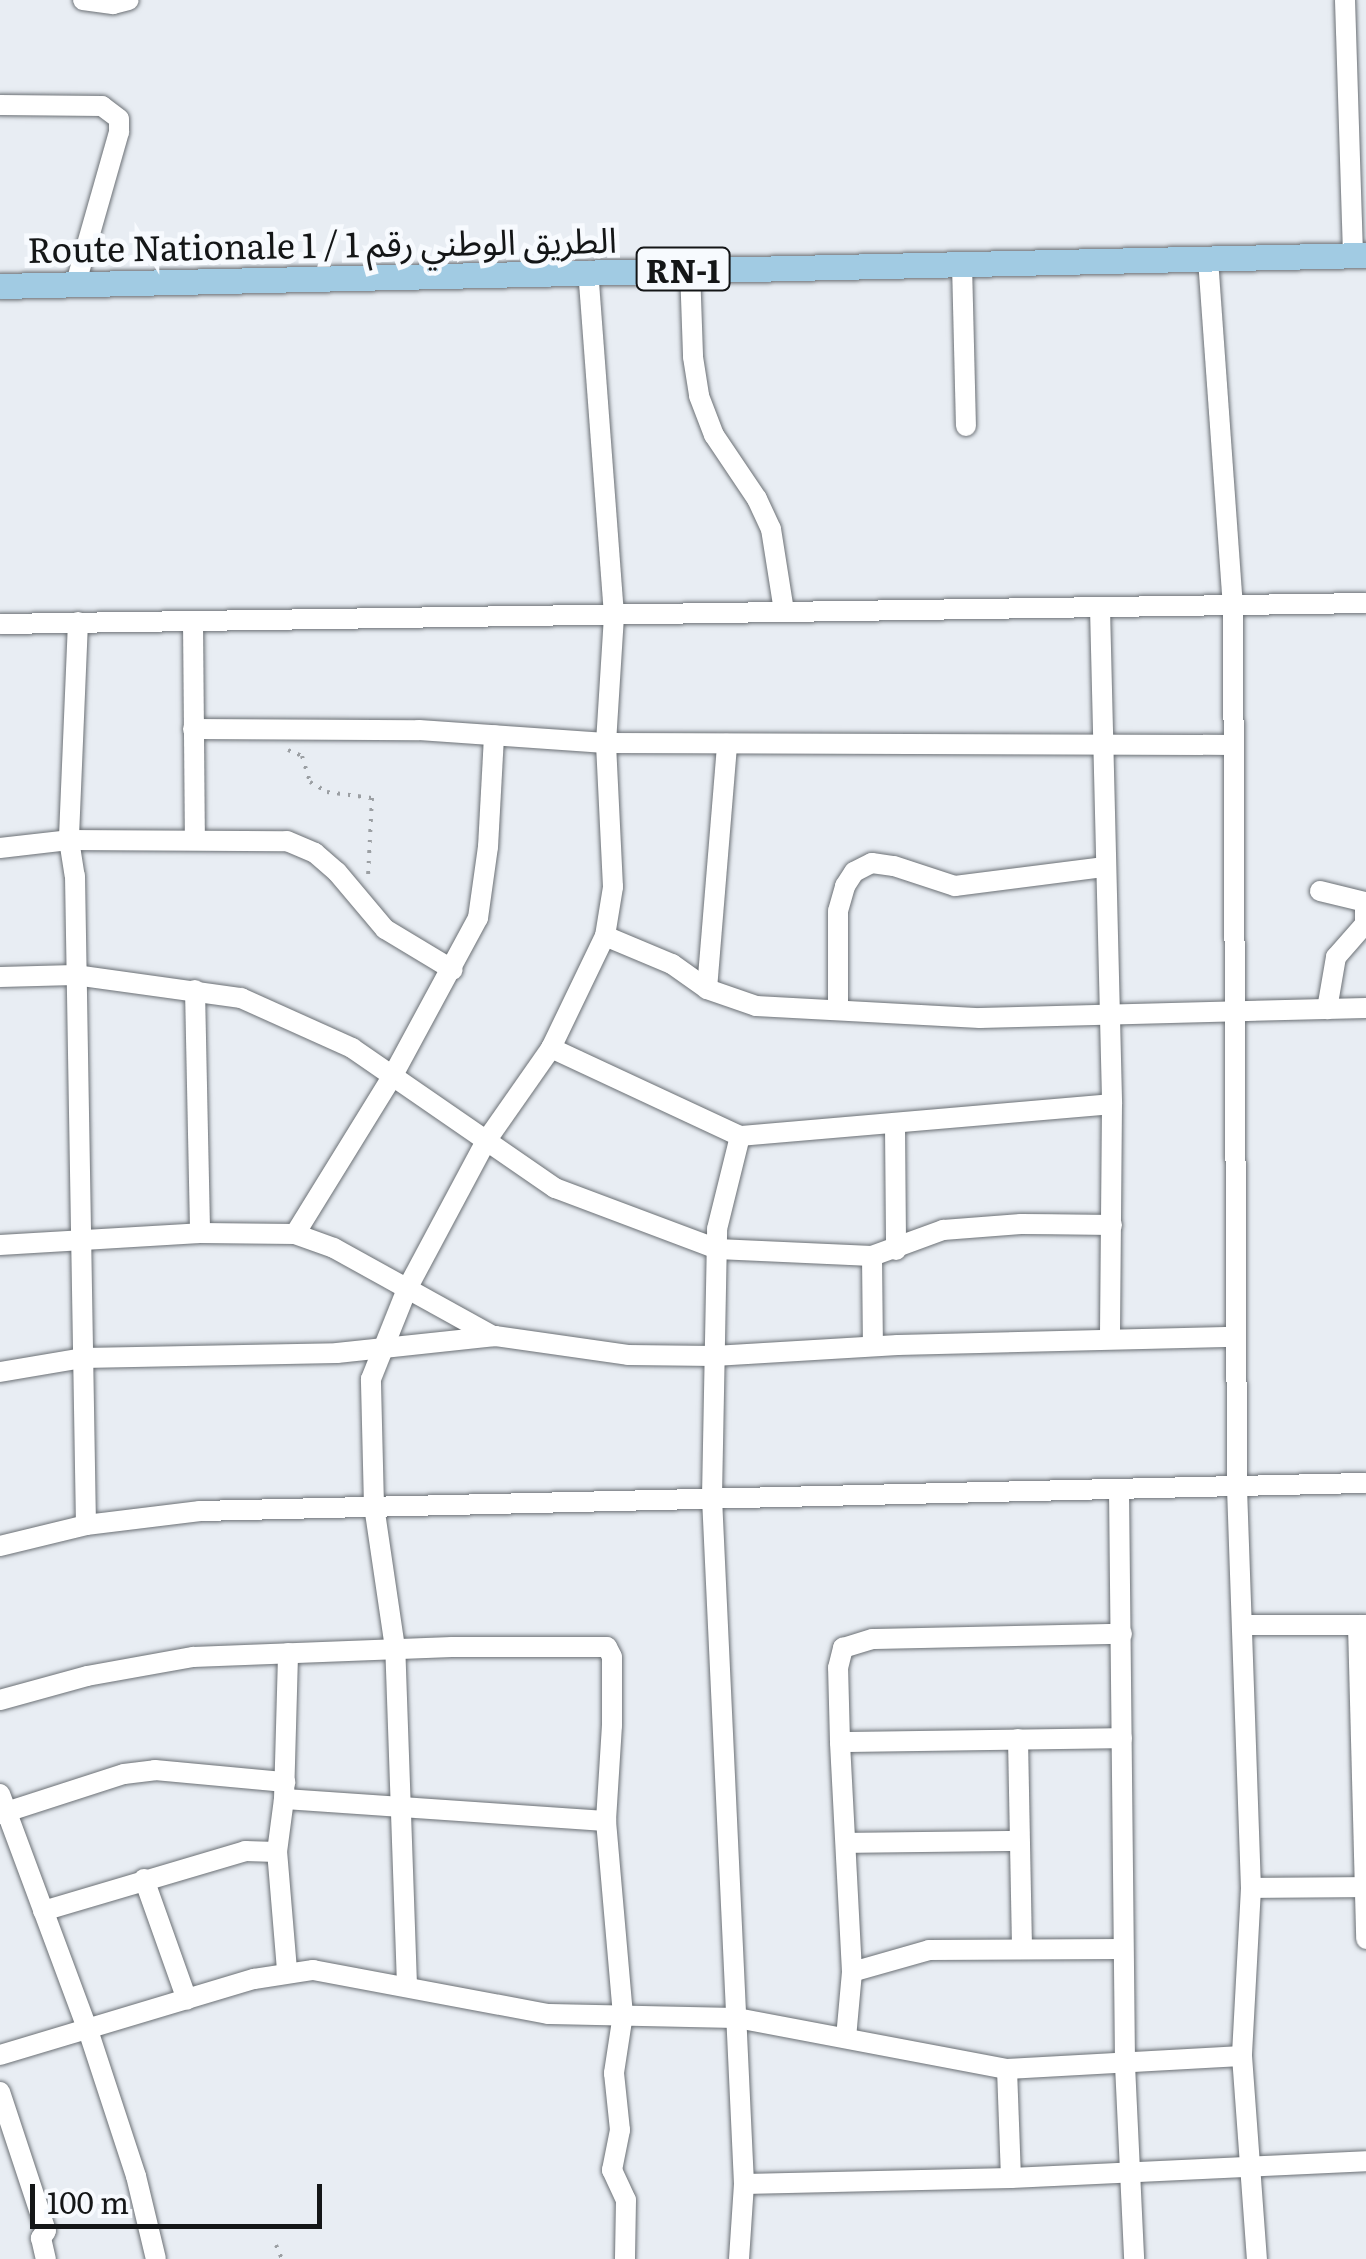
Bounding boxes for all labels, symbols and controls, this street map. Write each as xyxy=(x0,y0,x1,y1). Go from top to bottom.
street label: Route Nationale 1 / الطريق الوطني رقم 1 xyxy=(27,217,617,269)
road number: RN-1 xyxy=(636,242,730,296)
scale bar xyxy=(35,2164,328,2226)
text: 100 m xyxy=(47,2179,129,2223)

